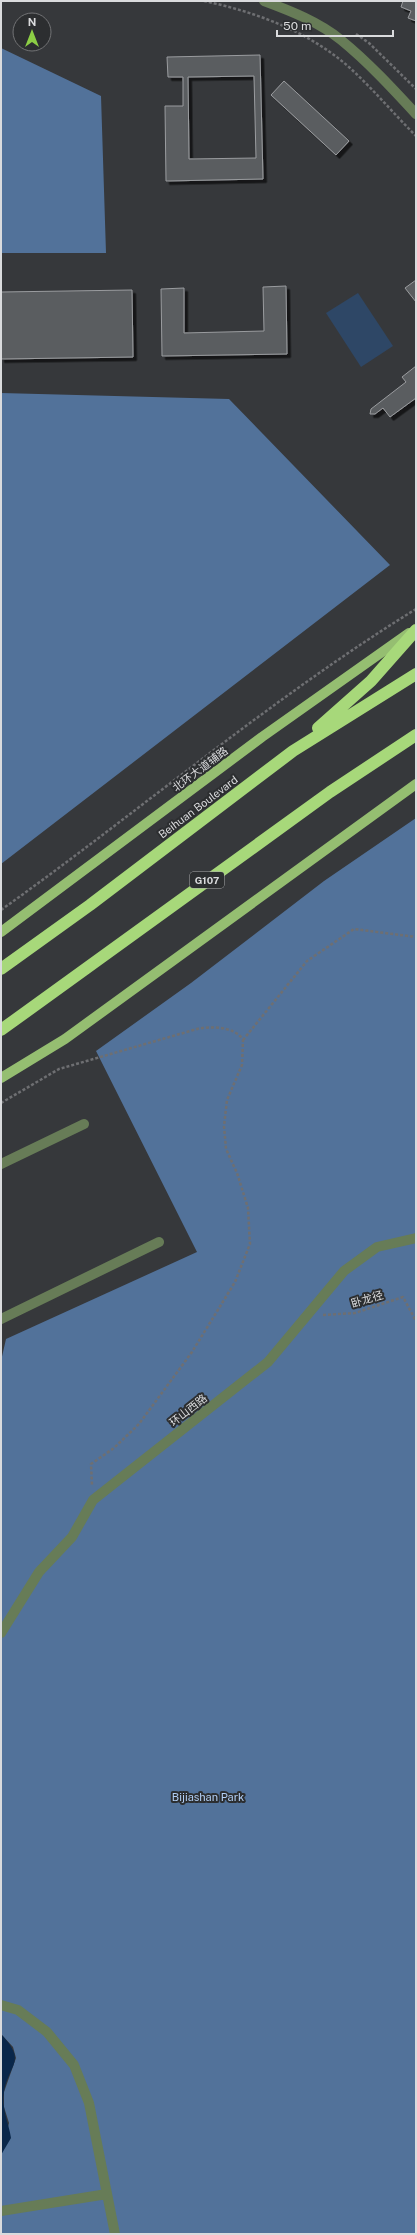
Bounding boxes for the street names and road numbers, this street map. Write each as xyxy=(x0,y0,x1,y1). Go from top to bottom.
street label: 北环大道辅路 xyxy=(170,744,230,794)
street label: Beihuan Boulevard xyxy=(156,773,240,841)
road number: G107 xyxy=(190,872,224,888)
street label: 卧龙径 xyxy=(349,1289,385,1309)
street label: 环山西路 xyxy=(167,1392,209,1428)

